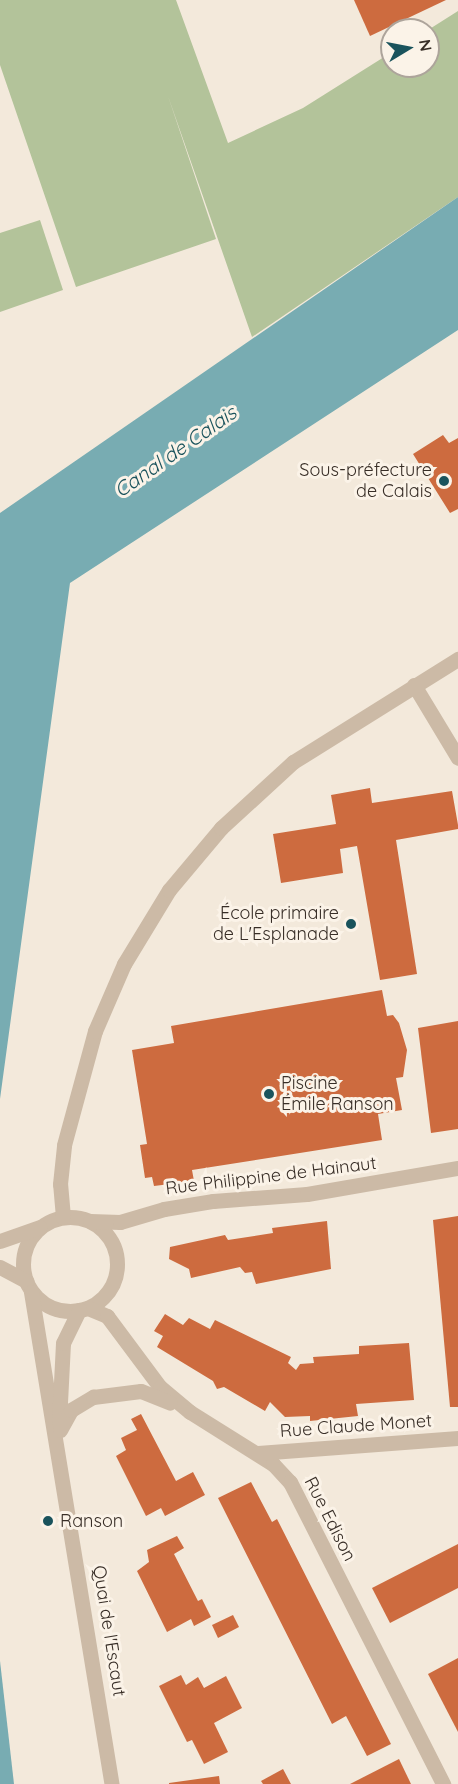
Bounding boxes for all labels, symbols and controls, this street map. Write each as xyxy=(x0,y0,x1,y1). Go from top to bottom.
north arrow xyxy=(380,18,440,78)
text: N xyxy=(415,38,437,53)
water label: Canal de Calais xyxy=(109,400,241,502)
place label: Sous-préfecture de Calais xyxy=(299,460,432,502)
marker: Sous-préfecture de Calais xyxy=(437,474,451,488)
place label: École primaire de L'Esplanade xyxy=(213,903,339,946)
marker: École primaire de L'Esplanade xyxy=(344,917,358,931)
place label: Piscine Émile Ranson xyxy=(281,1073,394,1116)
marker: Piscine Émile Ranson xyxy=(262,1087,276,1101)
street label: Rue Philippine de Hainaut xyxy=(164,1152,378,1200)
street label: Rue Claude Monet xyxy=(279,1410,433,1442)
street label: Rue Edison xyxy=(300,1473,360,1565)
place label: Ranson xyxy=(60,1510,123,1532)
marker: Ranson xyxy=(41,1514,55,1528)
street label: Quai de l'Escaut xyxy=(88,1564,130,1698)

